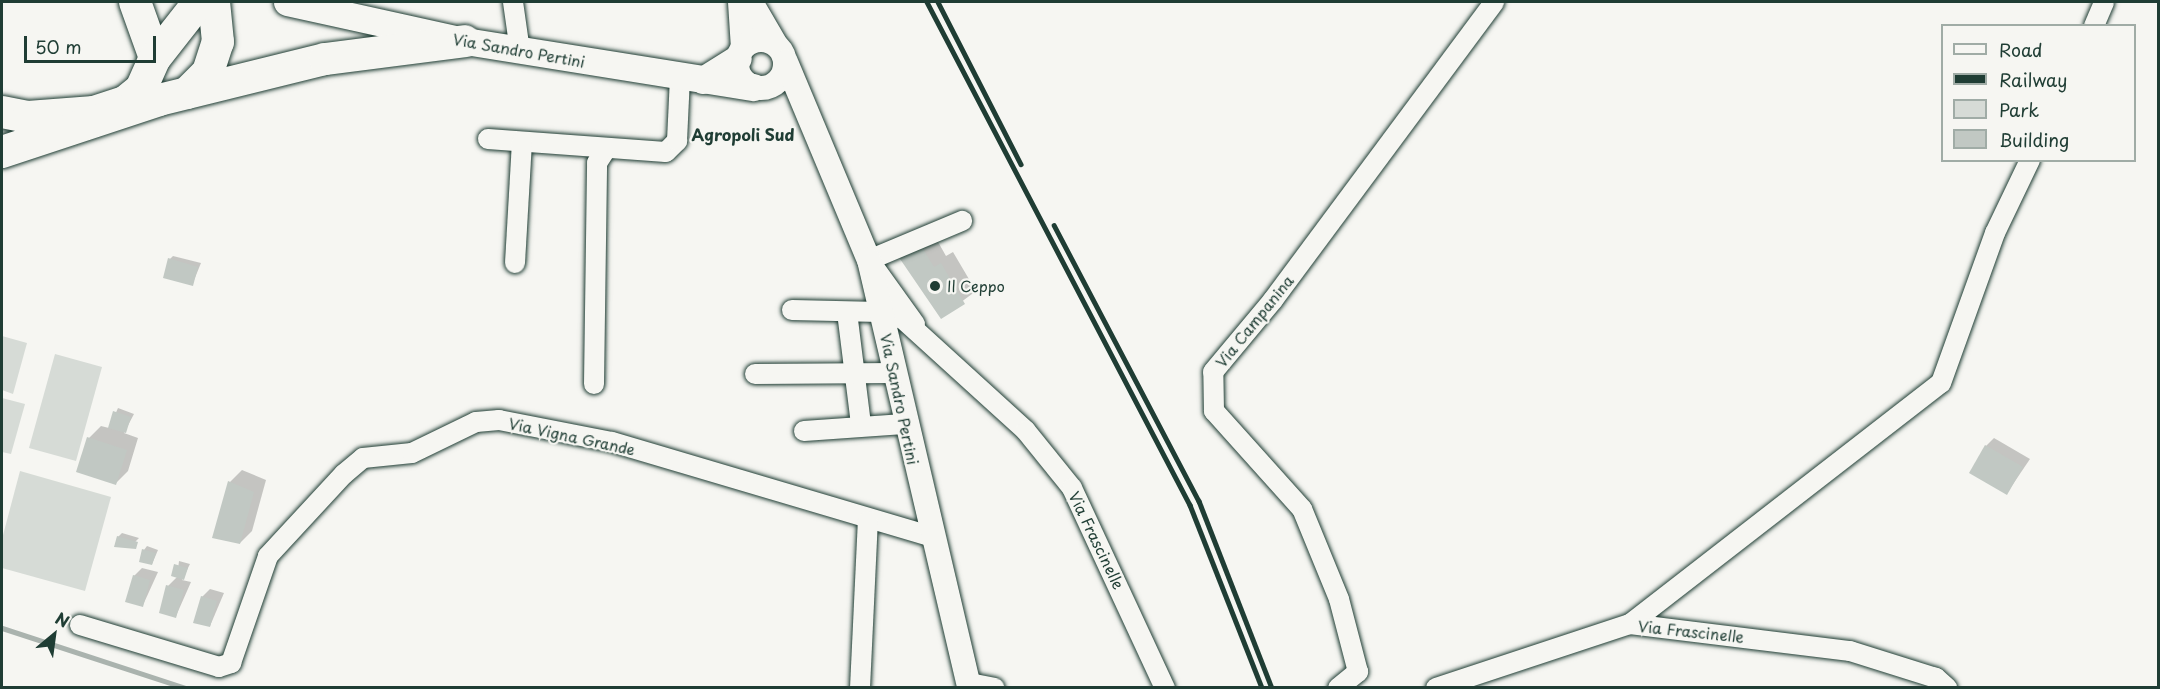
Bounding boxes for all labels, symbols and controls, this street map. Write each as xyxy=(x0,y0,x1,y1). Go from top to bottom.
scale bar xyxy=(27,24,159,62)
legend xyxy=(1941,24,2136,162)
street label: Via Sandro Pertini xyxy=(452,30,586,70)
text: 50 m xyxy=(35,33,82,60)
text: Road xyxy=(1999,36,2043,63)
text: Railway xyxy=(1999,66,2067,93)
text: Park xyxy=(1999,96,2039,123)
district label: Agropoli Sud xyxy=(691,124,795,144)
text: Building xyxy=(1999,126,2069,153)
street label: Via Campanina xyxy=(1212,271,1296,371)
place label: Il Ceppo xyxy=(947,277,1006,295)
marker: Il Ceppo xyxy=(928,279,942,293)
street label: Via Sandro Pertini xyxy=(877,332,923,466)
street label: Via Vigna Grande xyxy=(507,414,637,458)
street label: Via Frascinelle xyxy=(1066,489,1128,591)
north arrow xyxy=(24,605,84,665)
text: N xyxy=(51,606,74,633)
street label: Via Frascinelle xyxy=(1638,617,1744,645)

